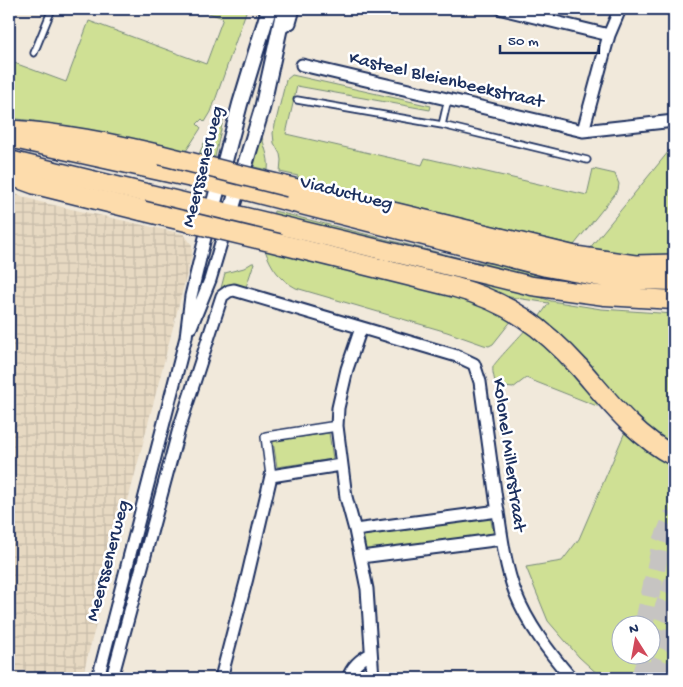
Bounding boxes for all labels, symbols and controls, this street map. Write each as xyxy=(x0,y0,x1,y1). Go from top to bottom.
scale bar xyxy=(500,22,599,54)
text: 50 m xyxy=(508,33,539,51)
street label: Kasteel Bleienbeekstraat xyxy=(346,47,548,115)
street label: Meerssenerweg xyxy=(178,104,230,230)
street label: Viaductweg xyxy=(296,171,395,217)
street label: Kolonel Millerstraat xyxy=(486,377,530,535)
street label: Meerssenerweg xyxy=(82,498,136,624)
north arrow xyxy=(610,614,660,664)
text: N xyxy=(628,620,640,639)

